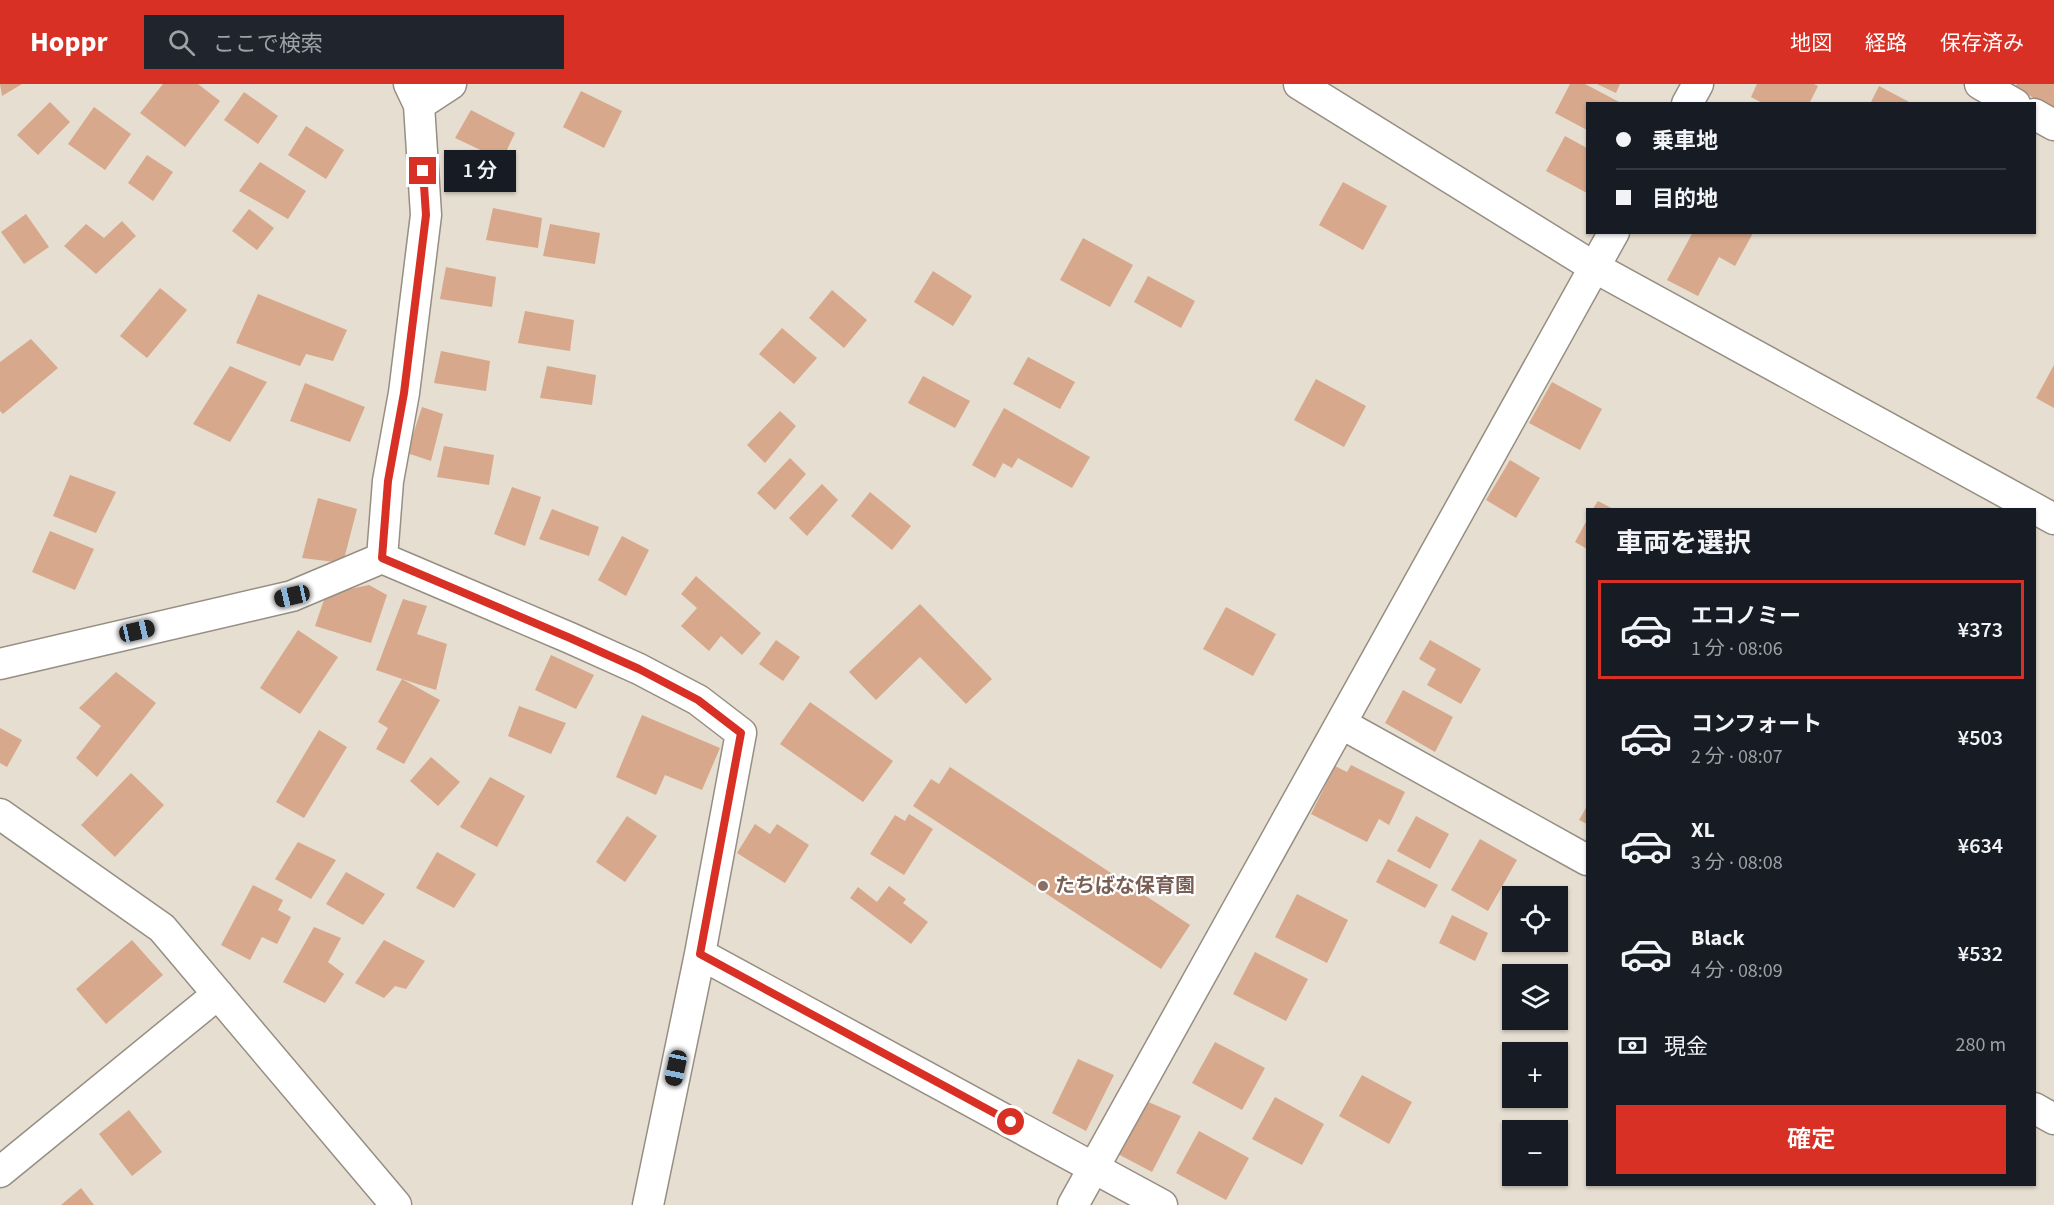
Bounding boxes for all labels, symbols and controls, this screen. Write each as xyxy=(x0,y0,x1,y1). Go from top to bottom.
search box xyxy=(144,15,564,69)
text: Hoppr xyxy=(30,22,108,62)
icon: search xyxy=(165,26,198,59)
text: ここで検索 xyxy=(213,28,323,60)
text: 地図 xyxy=(1790,28,1832,58)
text: 経路 xyxy=(1865,28,1907,58)
text: 保存済み xyxy=(1940,28,2024,58)
text: 乗車地 xyxy=(1652,125,1718,157)
callout: 1 分 xyxy=(444,150,516,192)
route end xyxy=(409,157,436,184)
text: 1 分 xyxy=(463,157,497,185)
text: 目的地 xyxy=(1652,183,1718,215)
text: 車両を選択 xyxy=(1616,524,1751,563)
car xyxy=(272,583,312,609)
text: エコノミー xyxy=(1691,600,1801,632)
icon: car xyxy=(1619,603,1673,657)
text: ¥373 xyxy=(1958,614,2003,646)
car xyxy=(117,618,157,644)
text: 1 分 · 08:06 xyxy=(1691,635,1783,663)
text: コンフォート xyxy=(1691,708,1822,740)
icon: car xyxy=(1619,711,1673,765)
text: ¥503 xyxy=(1958,722,2003,754)
text: 2 分 · 08:07 xyxy=(1691,743,1783,771)
text: XL xyxy=(1691,814,1715,846)
icon: car xyxy=(1619,819,1673,873)
text: ¥634 xyxy=(1958,830,2003,862)
text: 3 分 · 08:08 xyxy=(1691,849,1783,877)
place label: たちばな保育園 xyxy=(1055,872,1195,900)
marker: たちばな保育園 xyxy=(1036,879,1050,893)
map controls xyxy=(1502,886,1568,1186)
button: locate xyxy=(1502,886,1568,952)
text: Black xyxy=(1691,922,1745,954)
icon: car xyxy=(1619,927,1673,981)
text: ¥532 xyxy=(1958,938,2003,970)
text: 4 分 · 08:09 xyxy=(1691,957,1783,985)
button: layers xyxy=(1502,964,1568,1030)
icon: cash xyxy=(1616,1029,1649,1062)
text: 現金 xyxy=(1664,1031,1708,1063)
text: 280 m xyxy=(1956,1031,2006,1059)
button: + xyxy=(1502,1042,1568,1108)
car xyxy=(663,1049,689,1087)
button: 確定 xyxy=(1616,1105,2006,1174)
route start xyxy=(997,1108,1024,1135)
button: − xyxy=(1502,1120,1568,1186)

